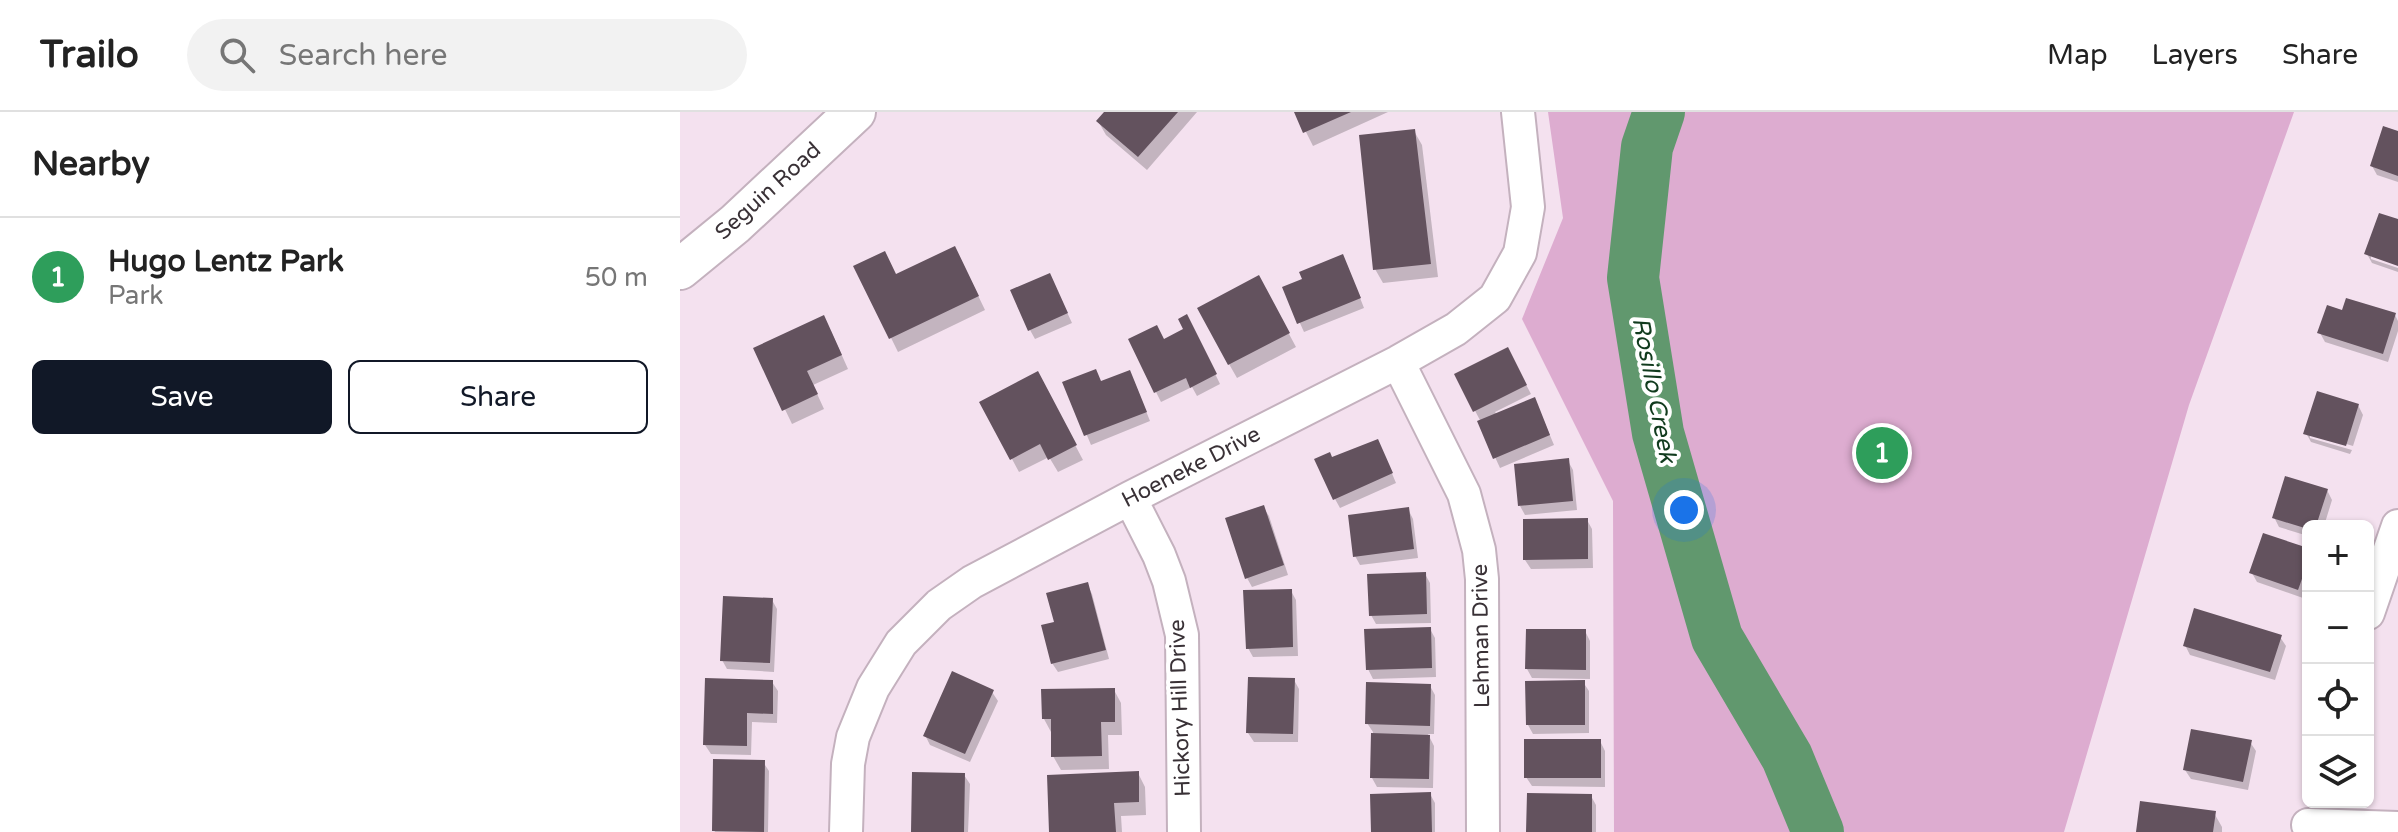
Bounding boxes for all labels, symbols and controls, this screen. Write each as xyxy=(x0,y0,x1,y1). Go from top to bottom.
search box xyxy=(187,19,747,91)
text: Trailo xyxy=(40,32,139,78)
icon: search xyxy=(215,33,259,77)
text: Search here xyxy=(279,37,448,74)
text: Map xyxy=(2047,38,2108,72)
text: Layers xyxy=(2152,38,2238,72)
text: Share xyxy=(2282,38,2358,72)
street label: Seguin Road xyxy=(710,137,826,245)
text: Nearby xyxy=(32,144,150,185)
text: Hugo Lentz Park xyxy=(108,243,344,280)
text: 1 xyxy=(50,262,66,293)
text: 50 m xyxy=(585,262,648,293)
text: Park xyxy=(108,280,164,311)
water label: Rosillo Creek xyxy=(1626,315,1683,467)
button: Save xyxy=(32,360,332,434)
button: Share xyxy=(348,360,648,434)
street label: Hoeneke Drive xyxy=(1117,421,1265,513)
pin: 1 xyxy=(1856,423,1908,483)
your location xyxy=(1664,490,1704,530)
map controls xyxy=(2302,520,2374,808)
button: + xyxy=(2302,520,2374,592)
street label: Lehman Drive xyxy=(1467,564,1495,708)
button: − xyxy=(2302,592,2374,664)
street label: Hickory Hill Drive xyxy=(1164,619,1196,797)
button: locate xyxy=(2302,664,2374,736)
button: layers xyxy=(2302,736,2374,808)

